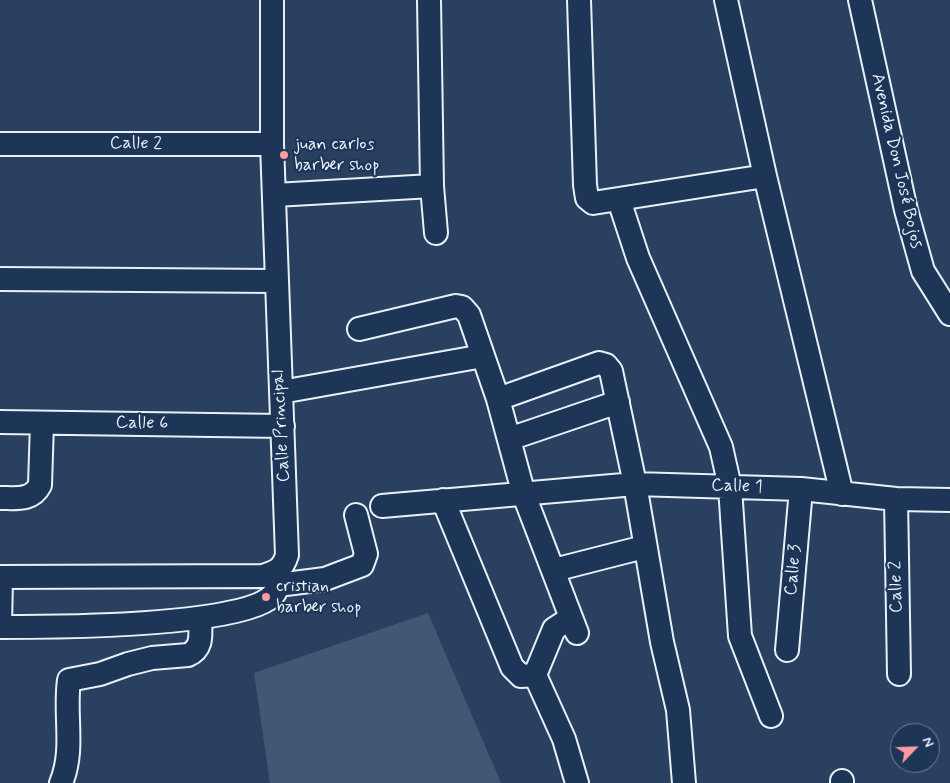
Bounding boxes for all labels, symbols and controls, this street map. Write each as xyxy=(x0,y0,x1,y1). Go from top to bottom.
street label: Avenida Don José Bojos xyxy=(865,71,927,251)
street label: Calle 2 xyxy=(110,133,162,155)
place label: juan carlos barber shop xyxy=(294,134,379,176)
marker: juan carlos barber shop xyxy=(278,149,290,161)
street label: Calle Principal xyxy=(268,369,296,483)
street label: Calle 6 xyxy=(115,413,169,435)
street label: Calle 1 xyxy=(711,475,763,499)
street label: Calle 3 xyxy=(781,543,807,597)
street label: Calle 2 xyxy=(886,561,908,613)
place label: cristian barber shop xyxy=(276,576,361,618)
marker: cristian barber shop xyxy=(260,591,272,603)
north arrow xyxy=(890,723,940,773)
text: N xyxy=(918,734,938,750)

